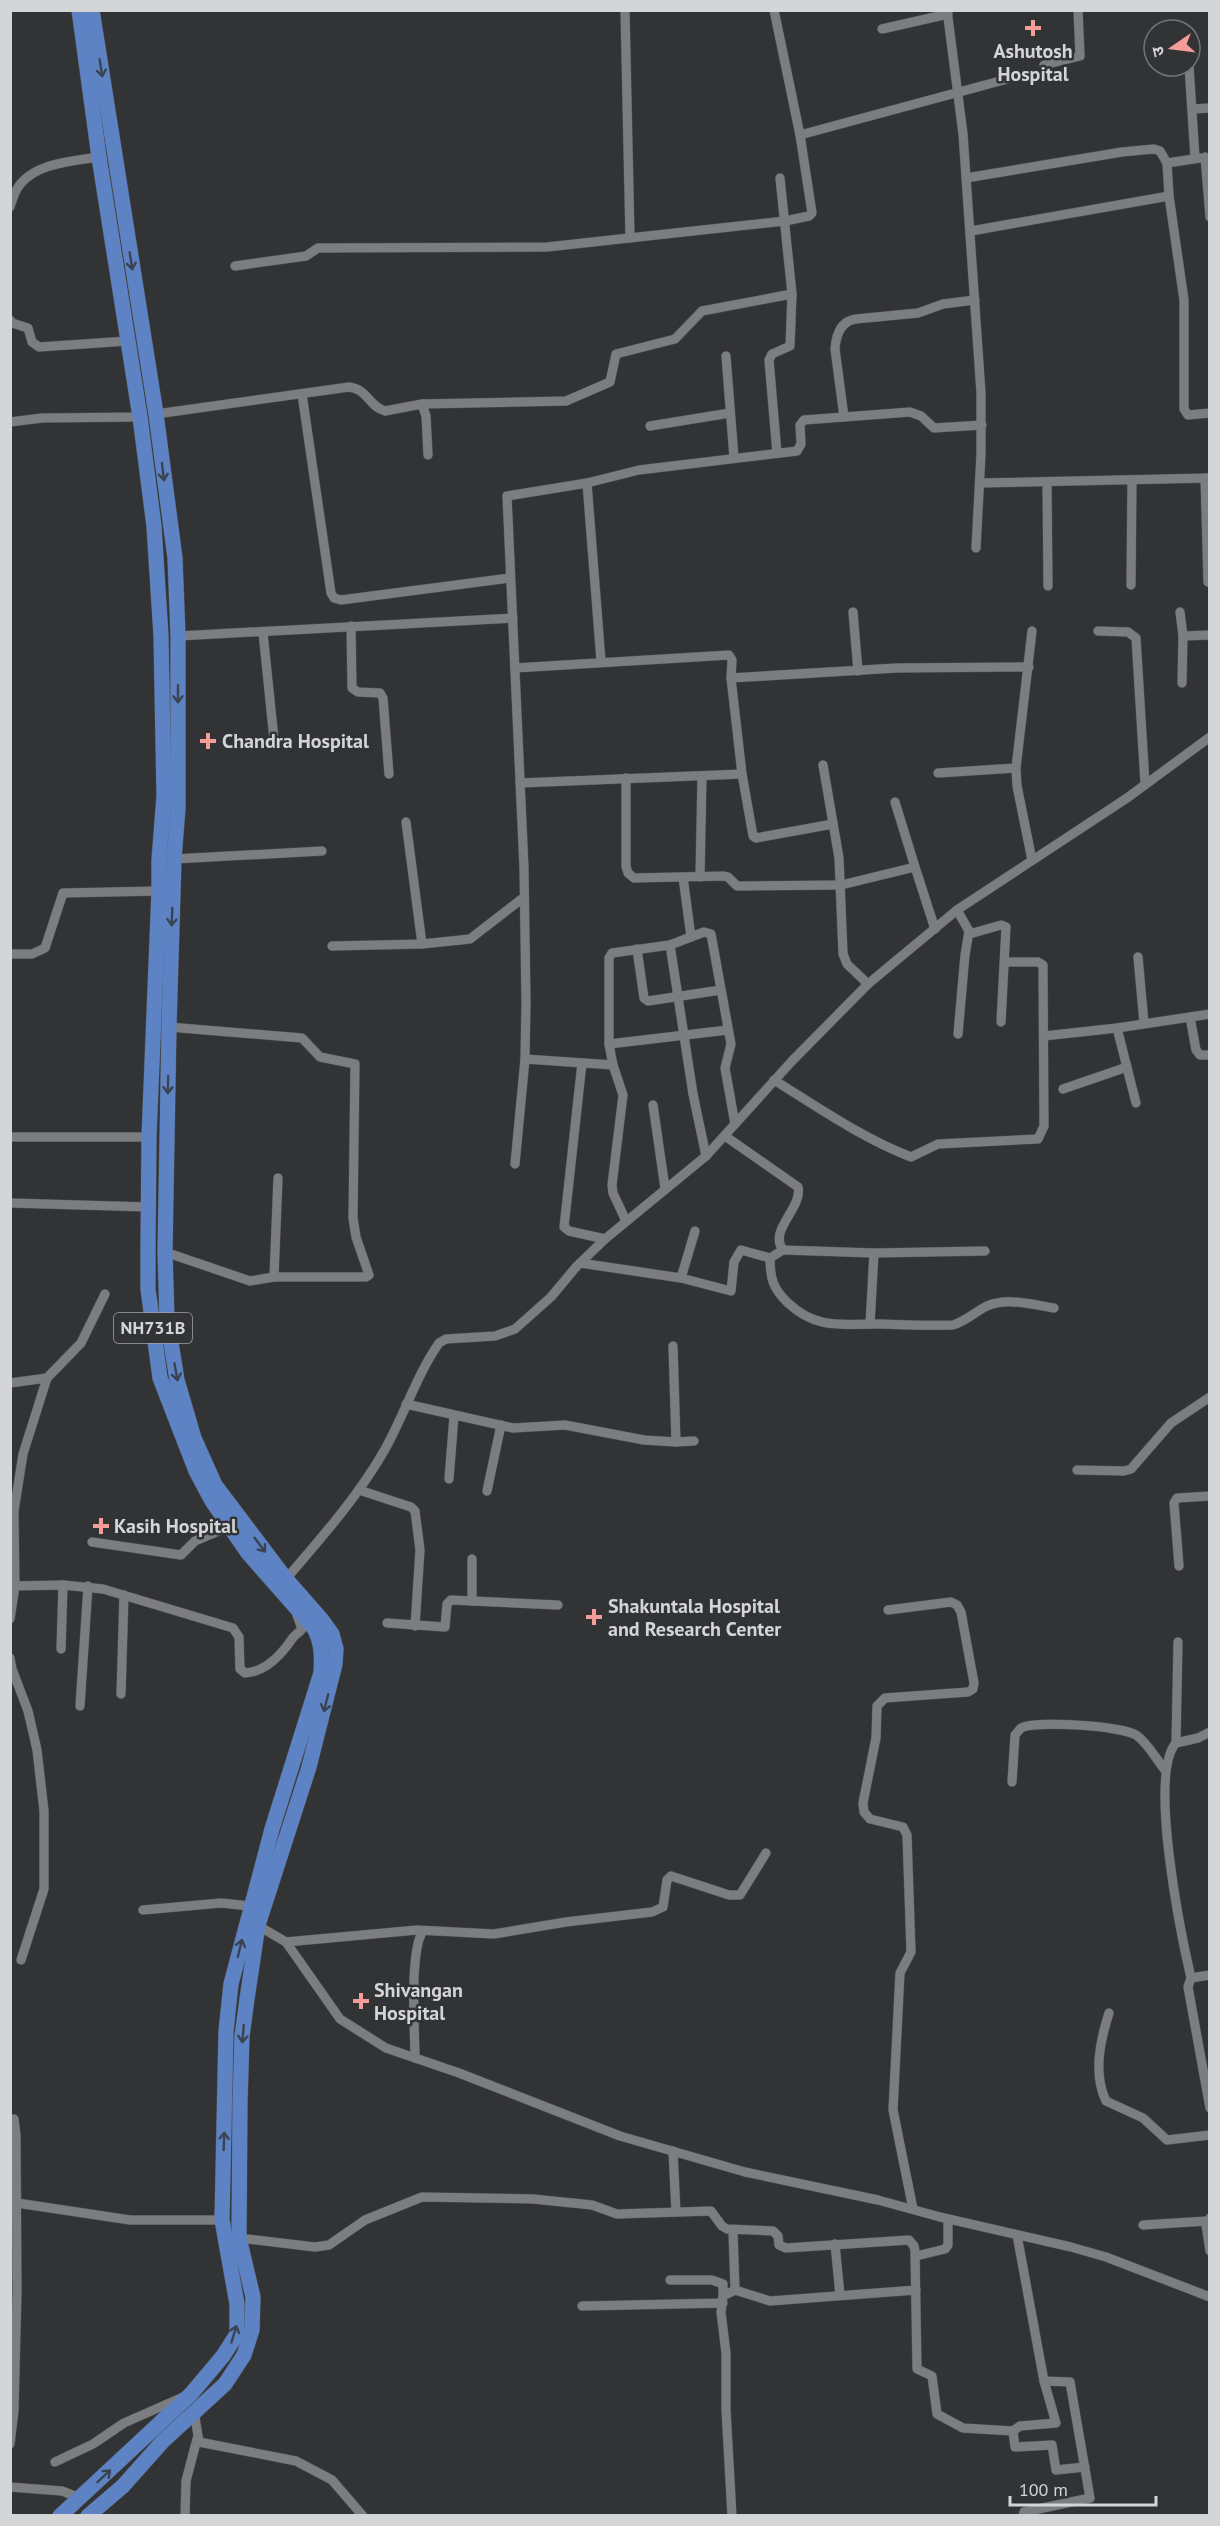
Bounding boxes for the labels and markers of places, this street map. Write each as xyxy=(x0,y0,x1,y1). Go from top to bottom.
marker: Ashutosh Hospital xyxy=(1024,19,1042,37)
place label: Ashutosh Hospital xyxy=(993,38,1073,87)
place label: Chandra Hospital xyxy=(222,728,369,754)
marker: Chandra Hospital xyxy=(199,732,217,750)
place label: Kasih Hospital xyxy=(114,1513,237,1539)
marker: Kasih Hospital xyxy=(92,1517,110,1535)
place label: Shakuntala Hospital and Research Center xyxy=(608,1593,781,1642)
marker: Shakuntala Hospital and Research Center xyxy=(585,1608,603,1626)
place label: Shivangan Hospital xyxy=(374,1977,463,2026)
marker: Shivangan Hospital xyxy=(352,1992,370,2010)

